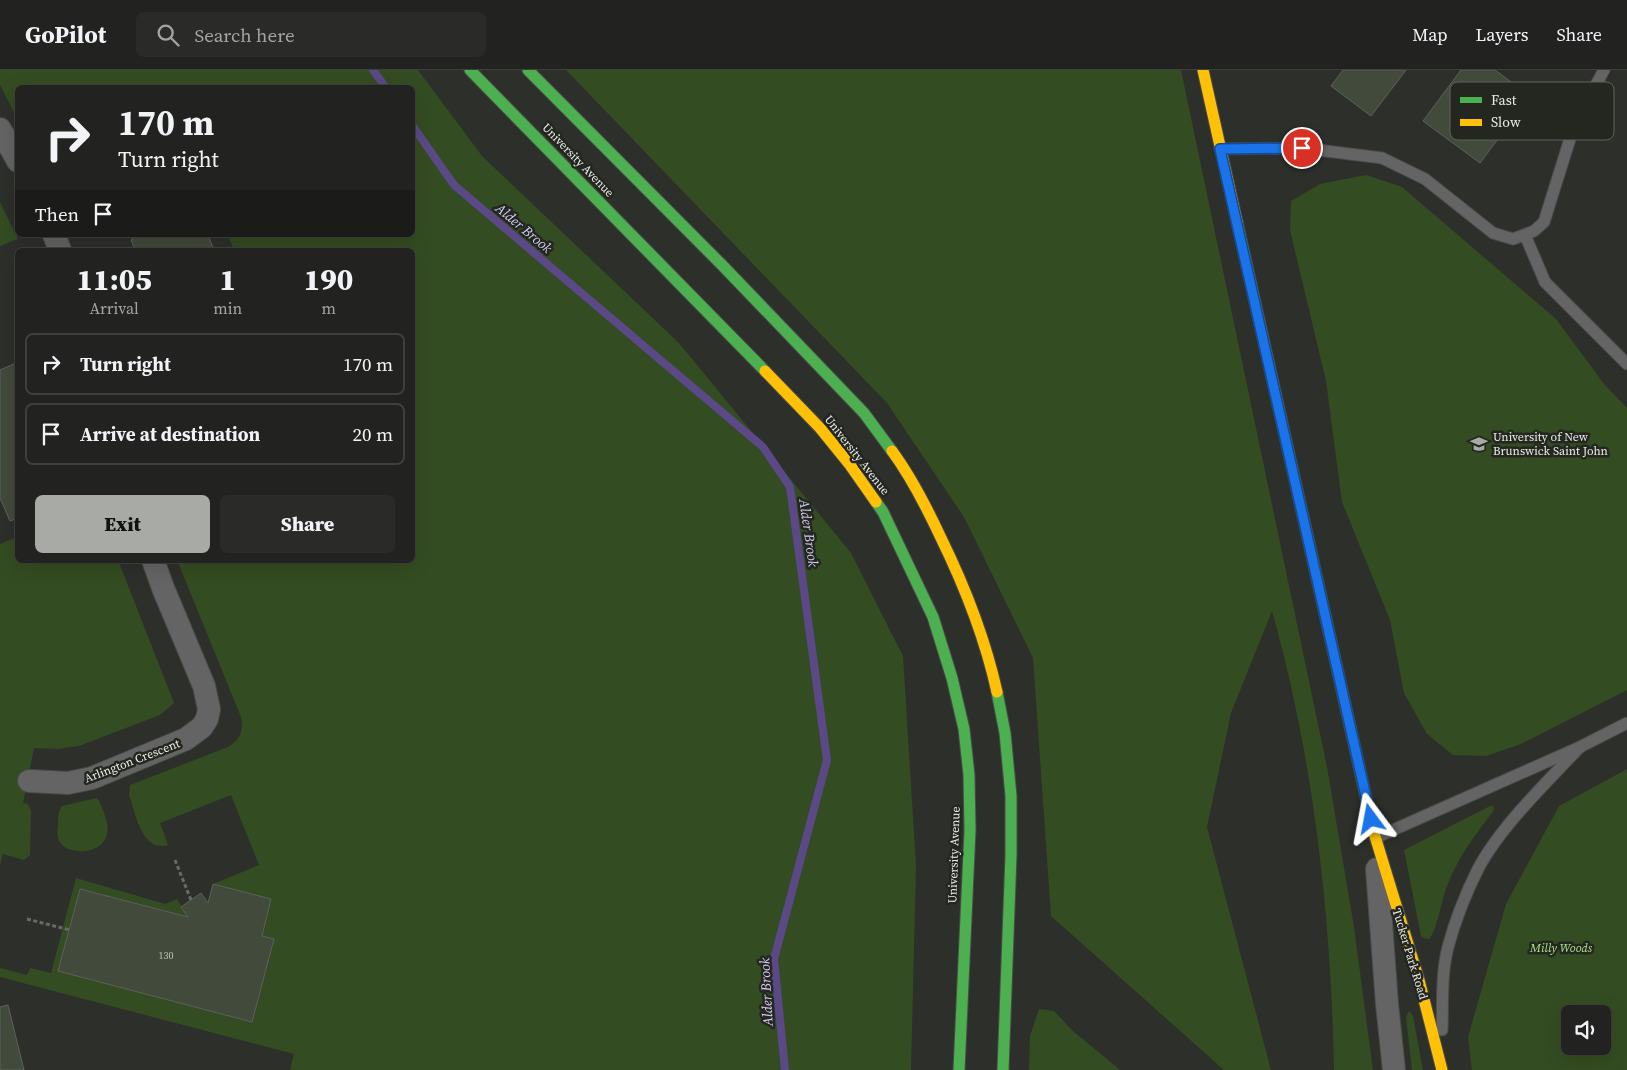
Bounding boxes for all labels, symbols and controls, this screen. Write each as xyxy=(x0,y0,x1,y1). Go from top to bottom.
search box xyxy=(136,12,486,57)
text: GoPilot xyxy=(25,18,106,51)
icon: search xyxy=(154,21,182,49)
text: Search here xyxy=(194,22,295,48)
text: Map xyxy=(1412,22,1447,47)
text: Layers xyxy=(1475,22,1528,47)
text: Share xyxy=(1556,22,1602,47)
legend xyxy=(1450,82,1614,140)
text: Fast xyxy=(1491,90,1517,110)
text: 170 m xyxy=(118,99,214,147)
icon: right xyxy=(35,105,100,170)
text: Slow xyxy=(1491,112,1521,132)
street label: University Avenue xyxy=(539,120,617,200)
pin xyxy=(1281,127,1323,169)
icon: arrive xyxy=(1288,134,1316,162)
text: Turn right xyxy=(118,144,219,174)
water label: Alder Brook xyxy=(491,198,557,258)
icon: arrive xyxy=(89,200,117,228)
text: Then xyxy=(35,201,79,227)
text: 11:05 xyxy=(77,259,152,300)
text: 1 xyxy=(219,259,236,300)
text: 190 xyxy=(304,259,353,300)
text: Arrival xyxy=(89,297,139,319)
text: min xyxy=(213,297,242,319)
text: m xyxy=(321,297,336,319)
icon: right xyxy=(37,350,65,378)
text: Turn right xyxy=(80,351,171,377)
text: 170 m xyxy=(343,351,393,377)
street label: University Avenue xyxy=(821,412,893,498)
icon: arrive xyxy=(37,420,65,448)
text: Arrive at destination xyxy=(80,421,260,447)
text: 20 m xyxy=(352,421,393,447)
place label: University of New Brunswick Saint John xyxy=(1493,429,1608,459)
school or university icon: University of New Brunswick Saint John xyxy=(1469,434,1489,454)
button: Exit xyxy=(35,495,210,553)
button: Share xyxy=(220,495,395,553)
water label: Alder Brook xyxy=(794,497,824,569)
street label: Arlington Crescent xyxy=(82,735,182,787)
position arrow xyxy=(1344,792,1396,844)
street label: University Avenue xyxy=(944,806,964,904)
street label: Tucker Park Road xyxy=(1389,906,1432,1002)
park label: Milly Woods xyxy=(1529,940,1593,956)
house number: 130 xyxy=(159,949,174,962)
water label: Alder Brook xyxy=(754,957,778,1028)
map controls xyxy=(1561,1005,1611,1055)
button: sound xyxy=(1561,1005,1611,1055)

